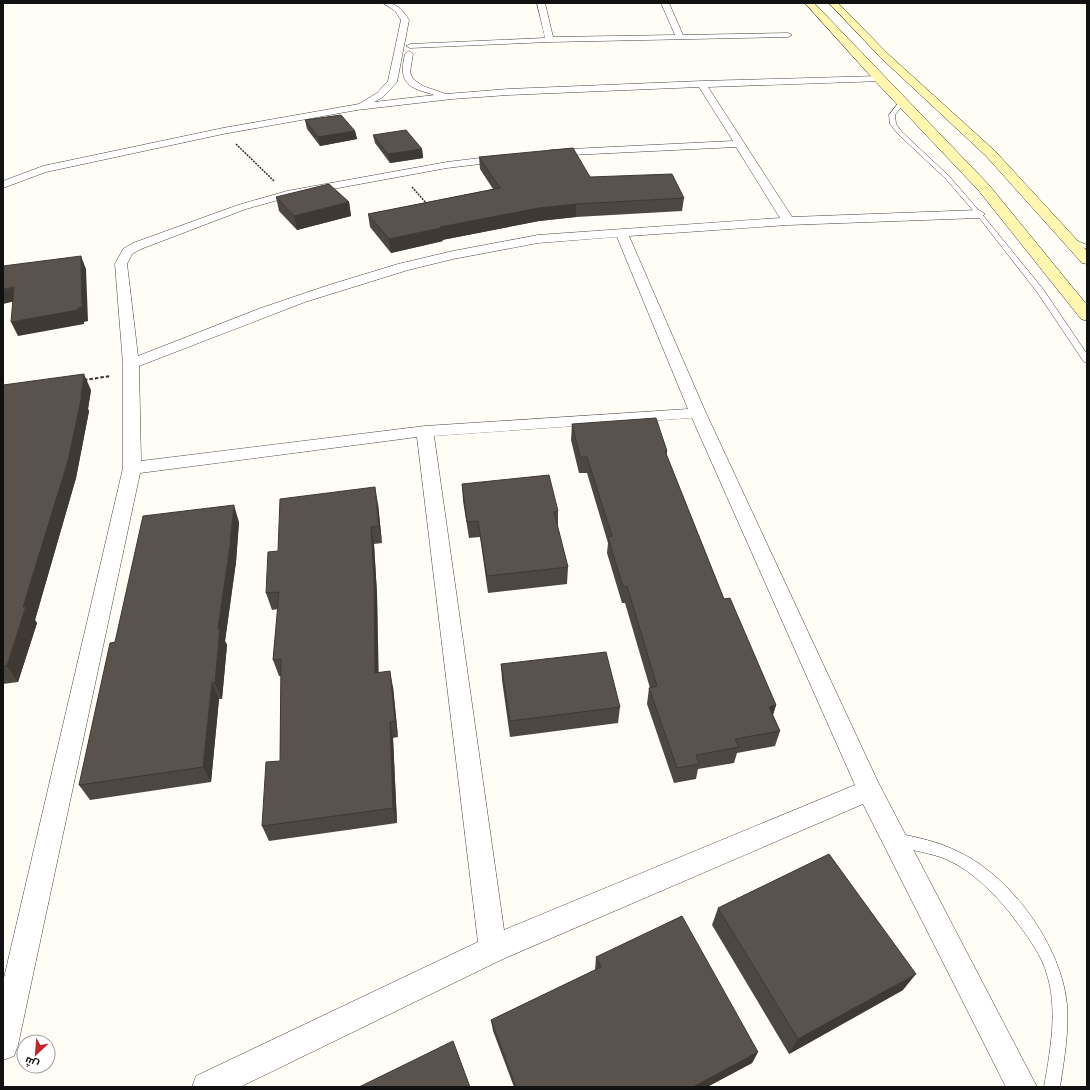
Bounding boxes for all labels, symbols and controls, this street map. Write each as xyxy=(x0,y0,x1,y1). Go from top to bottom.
north arrow xyxy=(16,1034,56,1074)
text: ش xyxy=(22,1054,41,1072)

